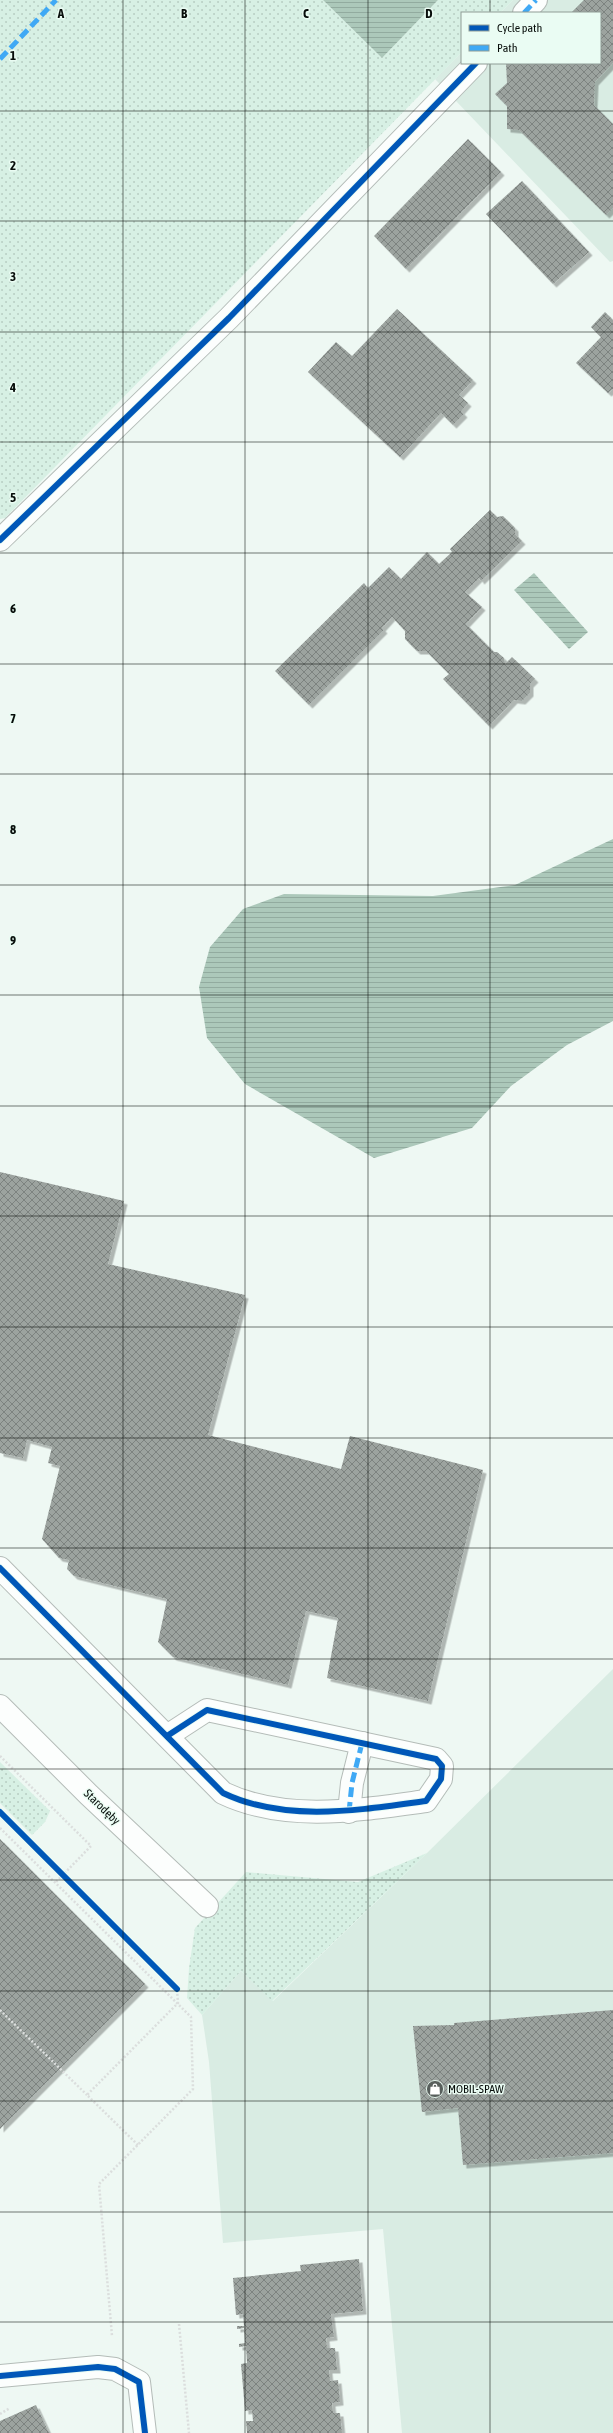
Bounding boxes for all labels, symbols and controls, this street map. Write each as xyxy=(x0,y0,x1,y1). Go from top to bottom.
text: A xyxy=(57,6,65,21)
text: B xyxy=(181,6,188,21)
text: C xyxy=(303,6,309,21)
text: D xyxy=(425,6,433,21)
legend xyxy=(461,12,601,64)
text: Cycle path xyxy=(497,21,542,35)
text: Path xyxy=(497,41,518,55)
text: 1 xyxy=(10,48,16,63)
text: 2 xyxy=(10,158,16,173)
text: 3 xyxy=(10,269,16,284)
text: 4 xyxy=(9,380,16,395)
text: 5 xyxy=(10,490,16,505)
text: 6 xyxy=(10,601,16,616)
text: 7 xyxy=(10,711,16,726)
text: 8 xyxy=(10,822,16,837)
text: 9 xyxy=(10,933,16,948)
street label: Starodęby xyxy=(81,1786,123,1828)
shop icon: MOBIL-SPAW xyxy=(425,2079,445,2099)
place label: MOBIL-SPAW xyxy=(448,2082,504,2096)

